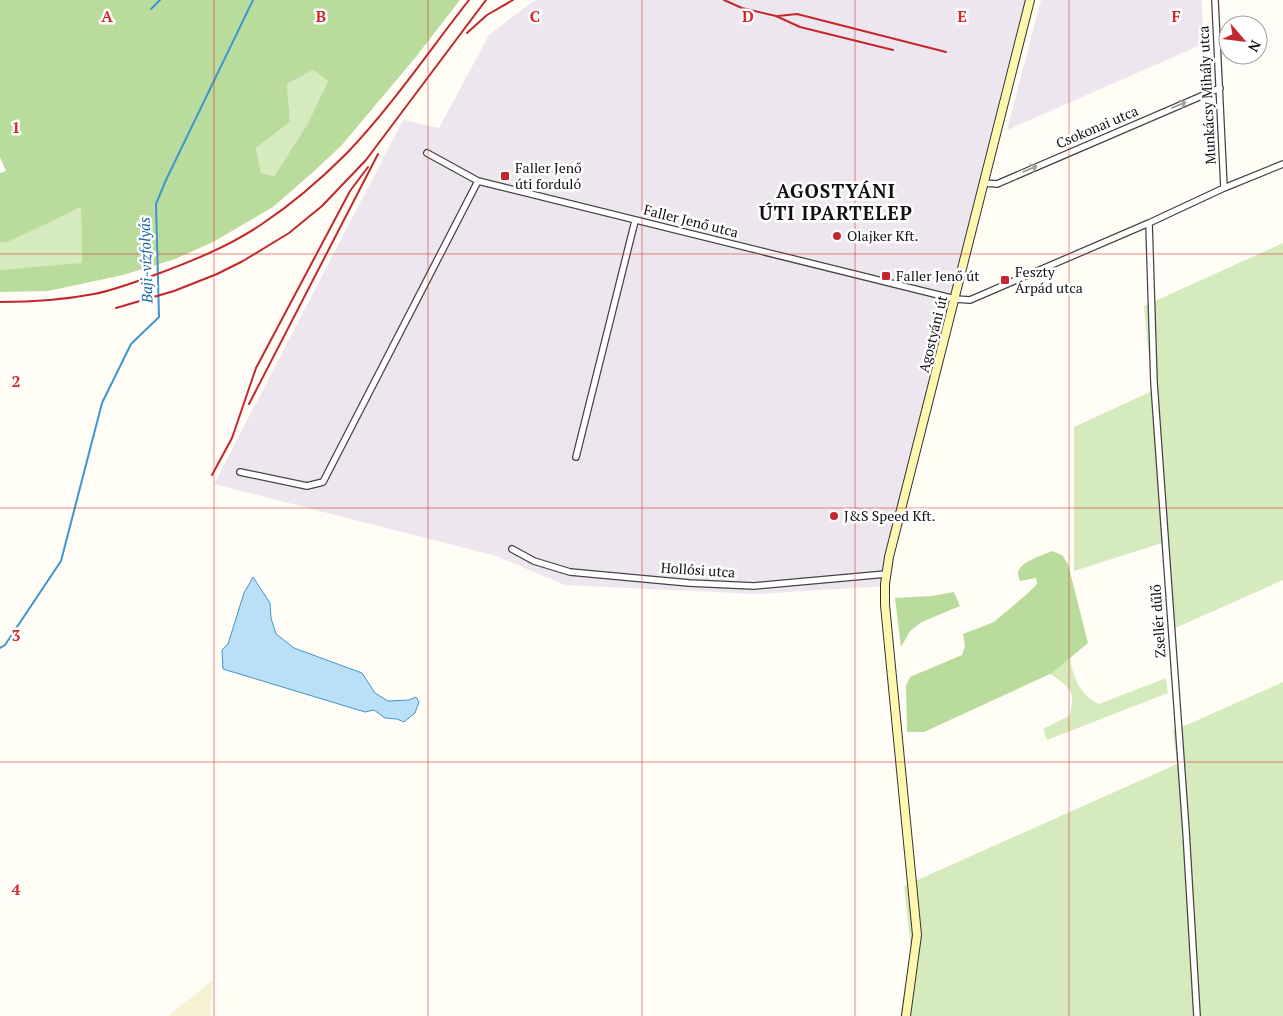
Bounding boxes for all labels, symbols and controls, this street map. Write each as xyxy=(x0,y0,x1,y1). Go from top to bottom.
text: A xyxy=(101,5,113,27)
text: B xyxy=(316,5,326,27)
text: C xyxy=(530,5,540,27)
text: D xyxy=(742,5,754,27)
text: E xyxy=(957,5,967,27)
text: F xyxy=(1171,5,1181,27)
north arrow xyxy=(1218,15,1268,65)
street label: Munkácsy Mihály utca xyxy=(1193,25,1220,165)
text: N xyxy=(1244,37,1266,56)
one-way arrow xyxy=(1171,100,1186,110)
street label: Csokonai utca xyxy=(1053,101,1141,152)
text: 1 xyxy=(11,116,21,138)
place label: Faller Jenő úti forduló xyxy=(515,158,582,193)
one-way arrow xyxy=(1022,164,1037,174)
marker: Faller Jenő úti forduló xyxy=(499,170,511,182)
district label: AGOSTYÁNI ÚTI IPARTELEP xyxy=(759,178,913,225)
street label: Faller Jenő utca xyxy=(642,200,741,241)
water label: Baji-vízfolyás xyxy=(133,217,157,305)
place label: Olajker Kft. xyxy=(847,226,918,245)
marker: Olajker Kft. xyxy=(831,230,843,242)
place label: Feszty Árpád utca xyxy=(1015,262,1083,297)
place label: Faller Jenő út xyxy=(896,266,980,285)
marker: Faller Jenő út xyxy=(880,270,892,282)
marker: Feszty Árpád utca xyxy=(999,274,1011,286)
street label: Agostyáni út xyxy=(914,293,951,374)
text: 2 xyxy=(11,370,21,392)
place label: J&S Speed Kft. xyxy=(844,506,935,525)
marker: J&S Speed Kft. xyxy=(828,510,840,522)
street label: Hollósi utca xyxy=(660,557,736,582)
street label: Zsellér dűlő xyxy=(1145,583,1170,658)
text: 3 xyxy=(11,624,21,646)
text: 4 xyxy=(11,878,21,900)

